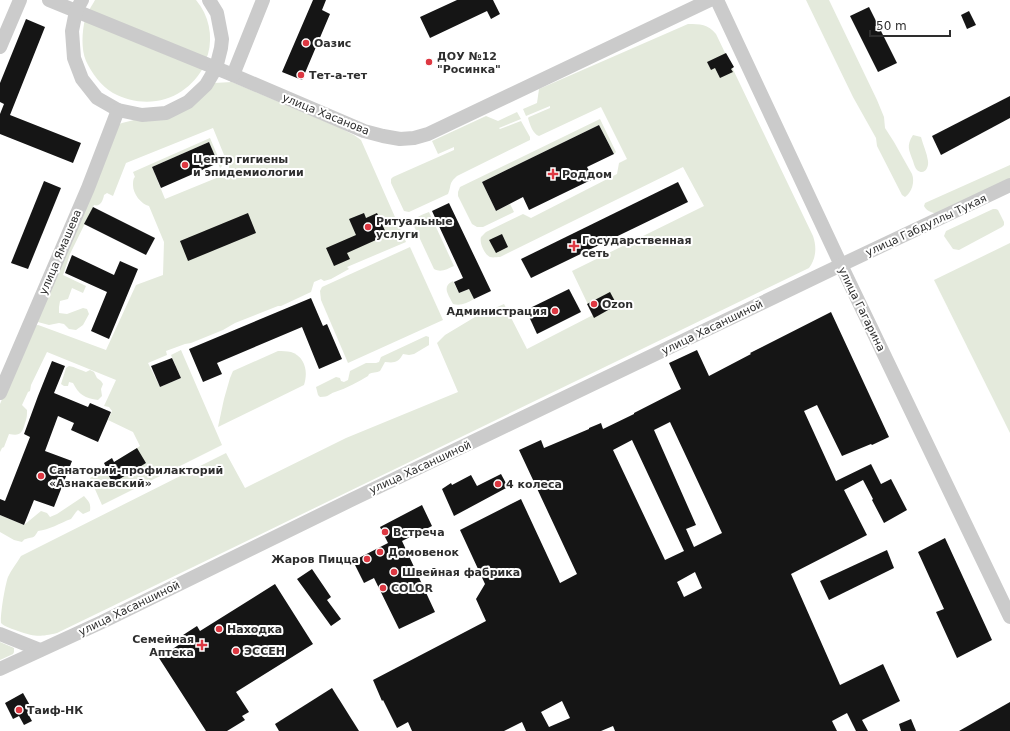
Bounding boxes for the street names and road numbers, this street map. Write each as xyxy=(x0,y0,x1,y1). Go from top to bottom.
street label: улица Хасанова xyxy=(280,91,371,138)
street label: улица Габдуллы Тукая xyxy=(864,192,989,259)
street label: улица Ямашева xyxy=(37,208,84,297)
street label: улица Гагарина xyxy=(835,265,888,354)
street label: улица Хасаншиной xyxy=(660,297,765,358)
street label: улица Хасаншиной xyxy=(367,438,473,497)
street label: улица Хасаншиной xyxy=(77,578,182,639)

